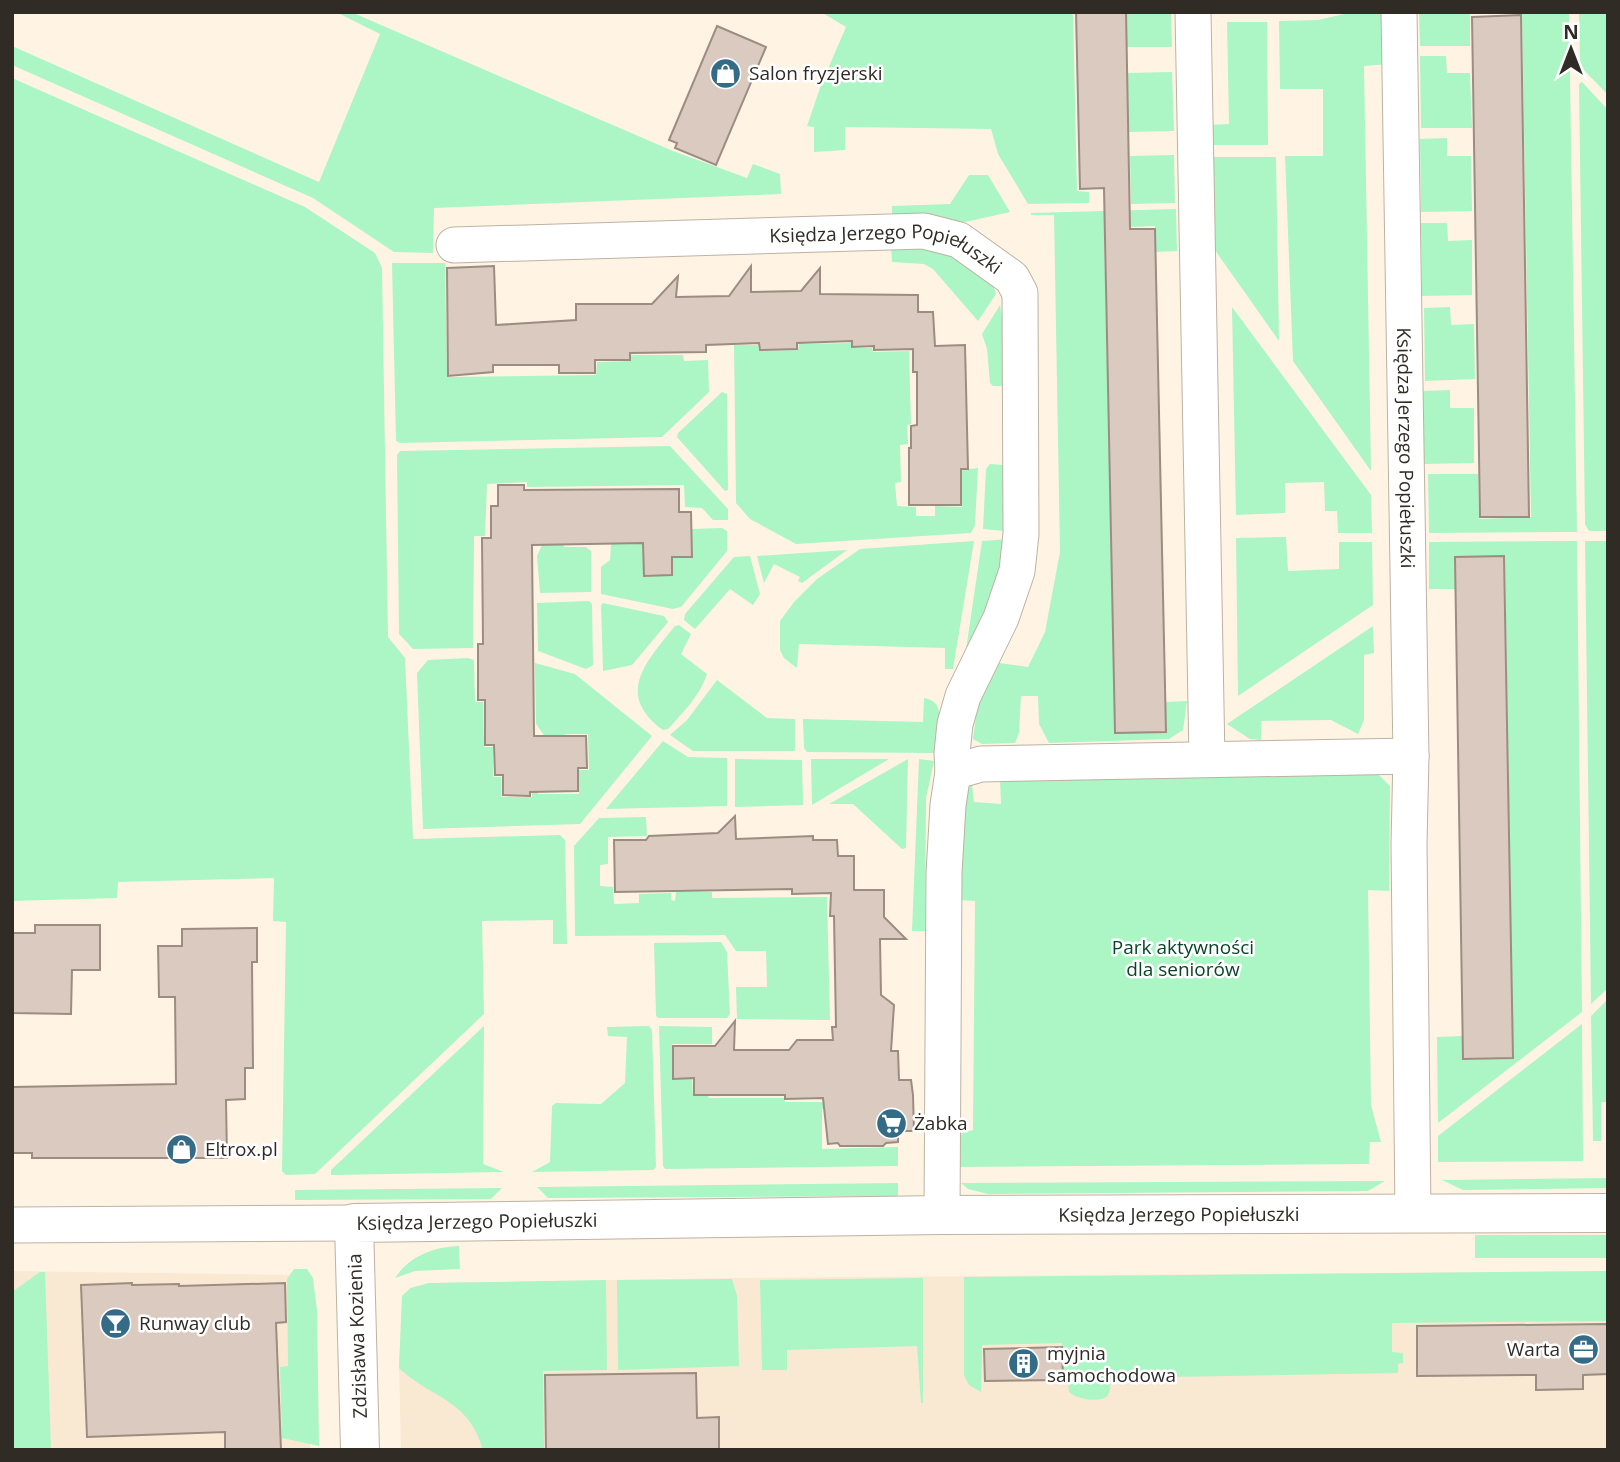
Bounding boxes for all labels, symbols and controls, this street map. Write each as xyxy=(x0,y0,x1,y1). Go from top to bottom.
north arrow xyxy=(1536,14,1606,84)
text: N xyxy=(1563,19,1579,45)
shop icon: Salon fryzjerski xyxy=(709,56,743,90)
place label: Salon fryzjerski xyxy=(749,60,882,86)
street label: Księdza Jerzego Popiełuszki xyxy=(769,218,1007,280)
street label: Księdza Jerzego Popiełuszki xyxy=(1391,327,1421,569)
park label: Park aktywności dla seniorów xyxy=(1112,934,1254,982)
supermarket icon: Żabka xyxy=(874,1106,908,1140)
place label: Żabka xyxy=(914,1110,968,1136)
shop icon: Eltrox.pl xyxy=(165,1132,199,1166)
place label: Eltrox.pl xyxy=(205,1136,278,1162)
street label: Księdza Jerzego Popiełuszki xyxy=(1058,1201,1300,1228)
street label: Księdza Jerzego Popiełuszki xyxy=(356,1207,598,1236)
street label: Zdzisława Kozienia xyxy=(341,1253,373,1419)
bar icon: Runway club xyxy=(99,1306,133,1340)
place label: Runway club xyxy=(139,1310,251,1336)
office icon: Warta xyxy=(1566,1332,1600,1366)
place label: Warta xyxy=(1507,1336,1560,1362)
place label: myjnia samochodowa xyxy=(1047,1340,1176,1388)
building icon: myjnia samochodowa xyxy=(1007,1347,1041,1381)

